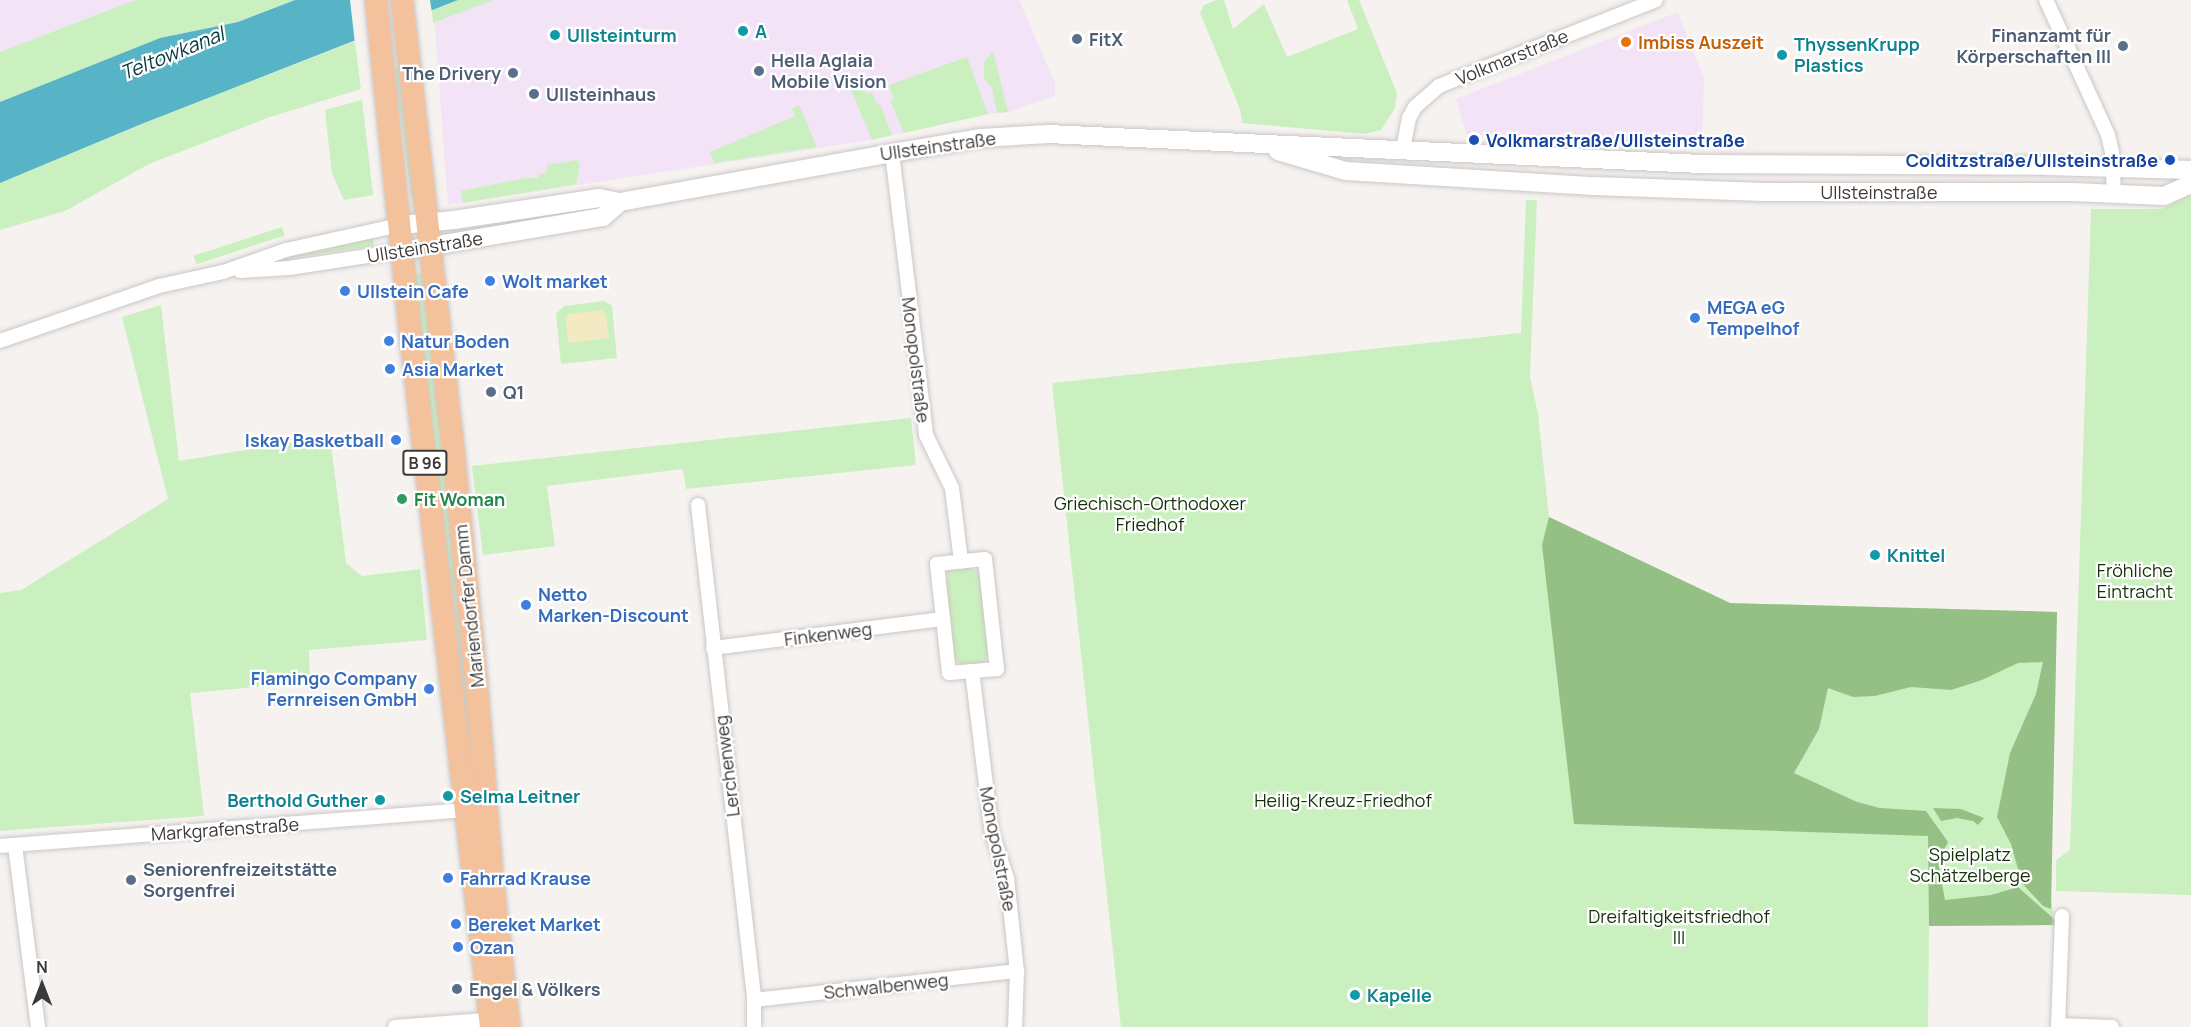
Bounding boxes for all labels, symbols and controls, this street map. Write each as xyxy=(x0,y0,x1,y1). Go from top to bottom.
place label: A xyxy=(755,20,767,42)
water label: Teltowkanal xyxy=(117,21,227,85)
place label: Ullsteinturm xyxy=(567,24,677,46)
marker: A xyxy=(736,24,750,38)
street label: Volkmarstraße xyxy=(1453,25,1571,89)
place label: Finanzamt für Körperschaften III xyxy=(1957,25,2111,68)
marker: Ullsteinturm xyxy=(548,28,562,42)
place label: FitX xyxy=(1089,28,1123,50)
place label: Imbiss Auszeit xyxy=(1638,31,1764,53)
marker: FitX xyxy=(1070,32,1084,46)
place label: ThyssenKrupp Plastics xyxy=(1794,34,1920,76)
marker: Imbiss Auszeit xyxy=(1619,35,1633,49)
marker: Finanzamt für Körperschaften III xyxy=(2116,39,2130,53)
marker: ThyssenKrupp Plastics xyxy=(1775,48,1789,62)
place label: Hella Aglaia Mobile Vision xyxy=(771,50,887,92)
place label: The Drivery xyxy=(402,62,501,84)
marker: Hella Aglaia Mobile Vision xyxy=(752,64,766,78)
marker: The Drivery xyxy=(506,66,520,80)
place label: Ullsteinhaus xyxy=(546,83,656,105)
marker: Ullsteinhaus xyxy=(527,87,541,101)
street label: Ullsteinstraße xyxy=(879,127,997,165)
place label: Volkmarstraße/Ullsteinstraße xyxy=(1486,129,1745,151)
marker: Volkmarstraße/Ullsteinstraße xyxy=(1467,133,1481,147)
place label: Colditzstraße/Ullsteinstraße xyxy=(1906,149,2158,171)
marker: Colditzstraße/Ullsteinstraße xyxy=(2163,153,2177,167)
street label: Ullsteinstraße xyxy=(1821,181,1937,203)
street label: Ullsteinstraße xyxy=(366,227,484,267)
place label: Wolt market xyxy=(502,270,608,292)
marker: Wolt market xyxy=(483,274,497,288)
place label: Ullstein Cafe xyxy=(357,280,469,302)
marker: Ullstein Cafe xyxy=(338,284,352,298)
street label: Monopolstraße xyxy=(898,296,934,424)
place label: MEGA eG Tempelhof xyxy=(1707,297,1799,340)
marker: MEGA eG Tempelhof xyxy=(1688,311,1702,325)
place label: Natur Boden xyxy=(401,330,510,352)
marker: Natur Boden xyxy=(382,334,396,348)
place label: Asia Market xyxy=(402,358,504,380)
marker: Asia Market xyxy=(383,362,397,376)
place label: Q1 xyxy=(503,381,524,403)
marker: Q1 xyxy=(484,385,498,399)
place label: Iskay Basketball xyxy=(245,429,384,451)
marker: Iskay Basketball xyxy=(389,433,403,447)
road number: B 96 xyxy=(401,450,449,476)
place label: Fit Woman xyxy=(414,488,505,510)
marker: Fit Woman xyxy=(395,492,409,506)
park label: Griechisch-Orthodoxer Friedhof xyxy=(1054,493,1246,536)
street label: Mariendorfer Damm xyxy=(450,523,488,689)
place label: Knittel xyxy=(1887,544,1945,566)
marker: Knittel xyxy=(1868,548,1882,562)
park label: Fröhliche Eintracht xyxy=(2097,560,2173,602)
place label: Netto Marken-Discount xyxy=(538,584,689,626)
marker: Netto Marken-Discount xyxy=(519,598,533,612)
street label: Finkenweg xyxy=(783,618,873,650)
place label: Flamingo Company Fernreisen GmbH xyxy=(251,668,417,710)
marker: Flamingo Company Fernreisen GmbH xyxy=(422,682,436,696)
street label: Lerchenweg xyxy=(710,714,744,818)
place label: Selma Leitner xyxy=(460,785,580,807)
street label: Monopolstraße xyxy=(975,785,1021,913)
place label: Berthold Guther xyxy=(227,789,368,811)
marker: Selma Leitner xyxy=(441,789,455,803)
park label: Heilig-Kreuz-Friedhof xyxy=(1254,789,1432,811)
marker: Berthold Guther xyxy=(373,793,387,807)
street label: Markgrafenstraße xyxy=(150,813,300,845)
park label: Spielplatz Schätzelberge xyxy=(1910,844,2030,886)
place label: Seniorenfreizeitstätte Sorgenfrei xyxy=(143,859,337,902)
place label: Fahrrad Krause xyxy=(460,867,591,889)
marker: Fahrrad Krause xyxy=(441,871,455,885)
marker: Seniorenfreizeitstätte Sorgenfrei xyxy=(124,873,138,887)
park label: Dreifaltigkeitsfriedhof III xyxy=(1588,906,1770,948)
place label: Bereket Market xyxy=(468,913,601,935)
marker: Bereket Market xyxy=(449,917,463,931)
place label: Ozan xyxy=(470,936,514,958)
marker: Ozan xyxy=(451,940,465,954)
north arrow xyxy=(12,955,72,1015)
text: N xyxy=(36,956,48,978)
street label: Schwalbenweg xyxy=(822,969,950,1003)
place label: Engel & Völkers xyxy=(469,978,601,1000)
marker: Engel & Völkers xyxy=(450,982,464,996)
place label: Kapelle xyxy=(1367,984,1432,1006)
marker: Kapelle xyxy=(1348,988,1362,1002)

